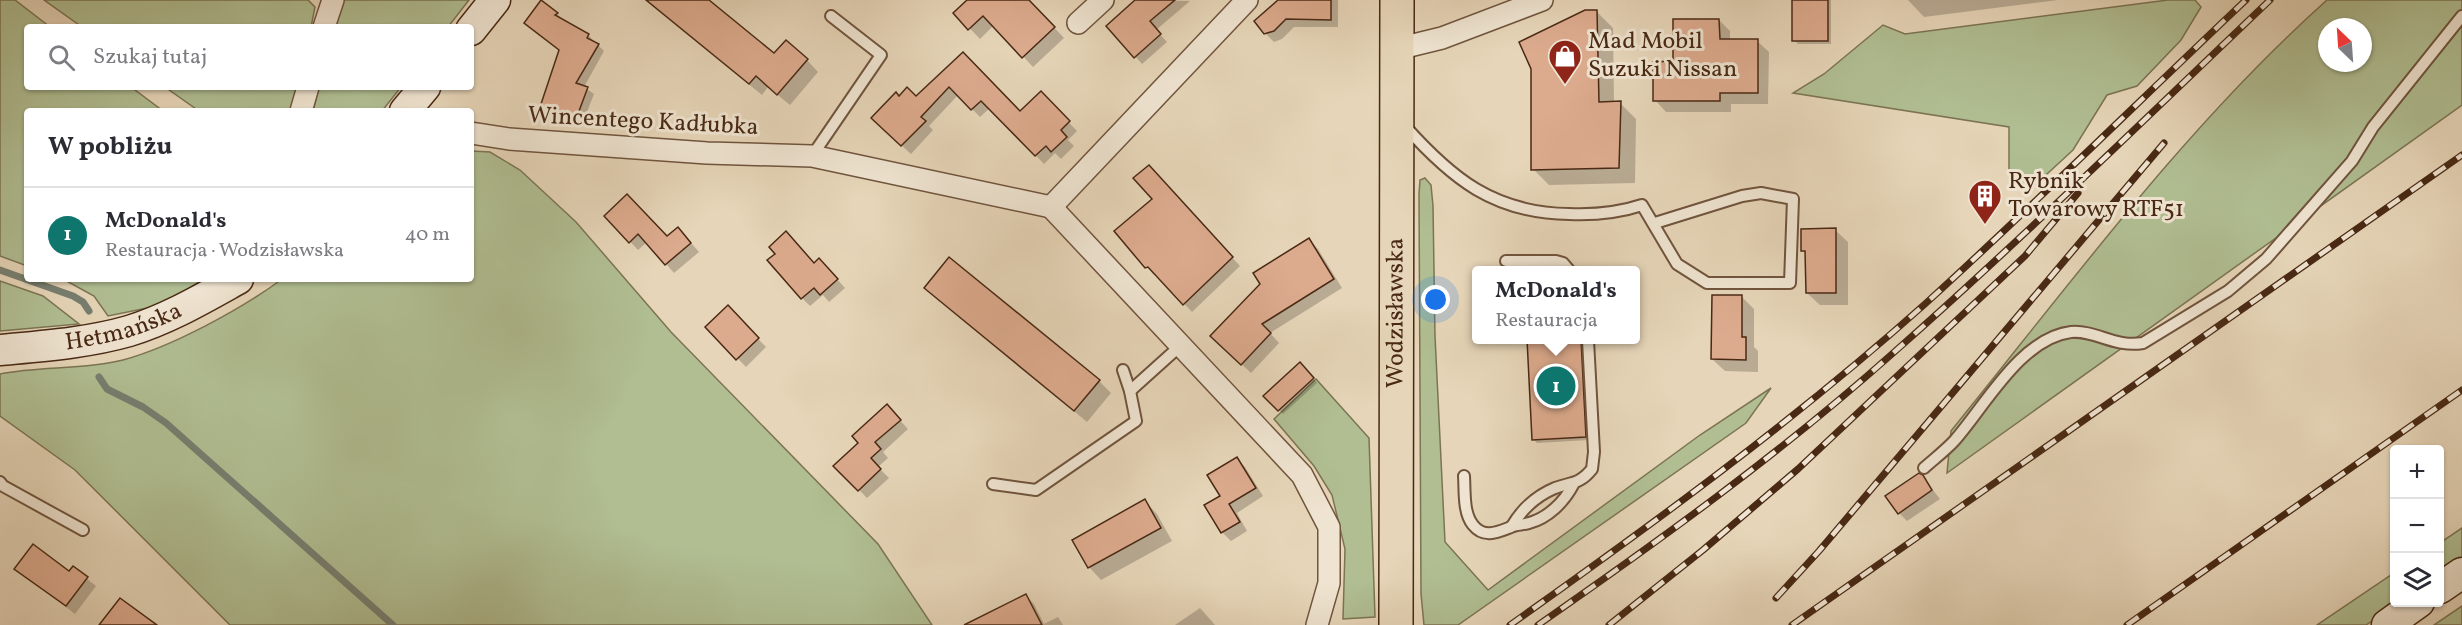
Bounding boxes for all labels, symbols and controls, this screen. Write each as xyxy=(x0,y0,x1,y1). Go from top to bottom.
north arrow xyxy=(2318,18,2372,72)
search box xyxy=(24,24,474,90)
place label: Mad Mobil Suzuki Nissan xyxy=(1588,25,1737,87)
shop icon: Mad Mobil Suzuki Nissan xyxy=(1547,38,1583,85)
icon: search xyxy=(45,41,78,74)
text: Szukaj tutaj xyxy=(93,42,207,73)
street label: Wincentego Kadłubka xyxy=(527,99,759,145)
text: W pobliżu xyxy=(48,129,172,165)
place label: Rybnik Towarowy RTF51 xyxy=(2008,165,2184,227)
building icon: Rybnik Towarowy RTF51 xyxy=(1967,178,2003,225)
text: McDonald's xyxy=(105,206,226,237)
text: 1 xyxy=(63,221,72,249)
text: 40 m xyxy=(405,221,450,249)
text: Restauracja · Wodzisławska xyxy=(105,237,344,265)
street label: Wodzisławska xyxy=(1379,238,1414,388)
popup xyxy=(1472,266,1640,344)
text: McDonald's xyxy=(1495,276,1617,307)
your location xyxy=(1421,285,1450,314)
street label: Hetmańska xyxy=(63,295,188,360)
text: Restauracja xyxy=(1495,307,1598,335)
pin: 1 xyxy=(1536,364,1576,408)
map controls xyxy=(2390,445,2444,607)
button: + xyxy=(2390,445,2444,499)
button: − xyxy=(2390,499,2444,553)
button: layers xyxy=(2390,553,2444,607)

